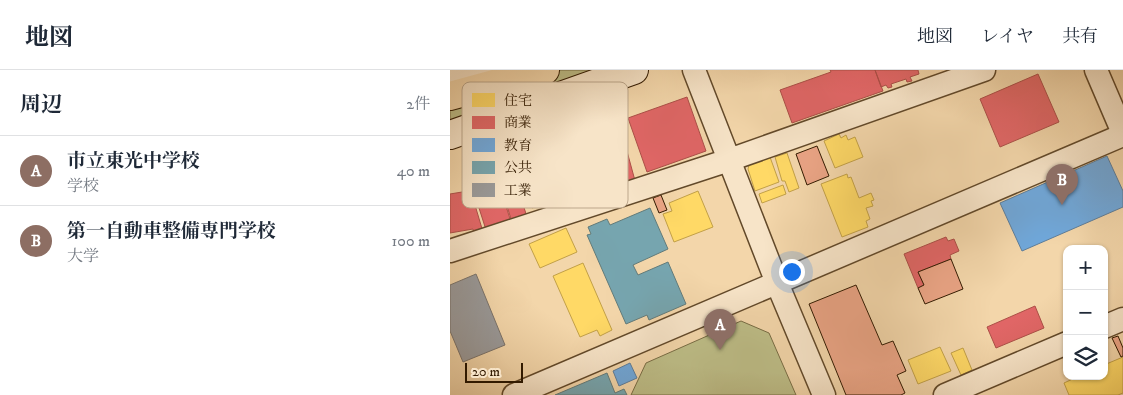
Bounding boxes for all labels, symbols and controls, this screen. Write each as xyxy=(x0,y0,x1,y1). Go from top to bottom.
text: 地図 xyxy=(25,23,73,53)
text: 地図 xyxy=(917,26,953,48)
text: レイヤ xyxy=(981,26,1034,48)
text: 共有 xyxy=(1062,26,1098,48)
legend xyxy=(462,82,628,208)
text: 周辺 xyxy=(20,92,62,118)
text: 住宅 xyxy=(504,92,532,110)
text: 2件 xyxy=(406,94,430,114)
text: 商業 xyxy=(504,114,532,132)
text: 教育 xyxy=(504,137,532,155)
text: 市立東光中学校 xyxy=(67,150,200,173)
text: 公共 xyxy=(504,159,532,177)
text: A xyxy=(31,161,41,181)
text: 40 m xyxy=(397,161,430,181)
pin: B xyxy=(1046,164,1078,205)
text: 学校 xyxy=(67,176,99,196)
text: 工業 xyxy=(504,182,532,200)
text: 第一自動車整備専門学校 xyxy=(67,220,276,243)
text: B xyxy=(31,231,41,251)
text: 100 m xyxy=(392,231,430,251)
map controls xyxy=(1063,245,1108,380)
button: + xyxy=(1063,245,1108,290)
text: 大学 xyxy=(67,246,99,266)
your location xyxy=(779,259,805,285)
button: − xyxy=(1063,290,1108,335)
pin: A xyxy=(704,309,736,350)
button: layers xyxy=(1063,335,1108,380)
scale bar xyxy=(465,360,522,383)
text: 20 m xyxy=(472,363,500,381)

